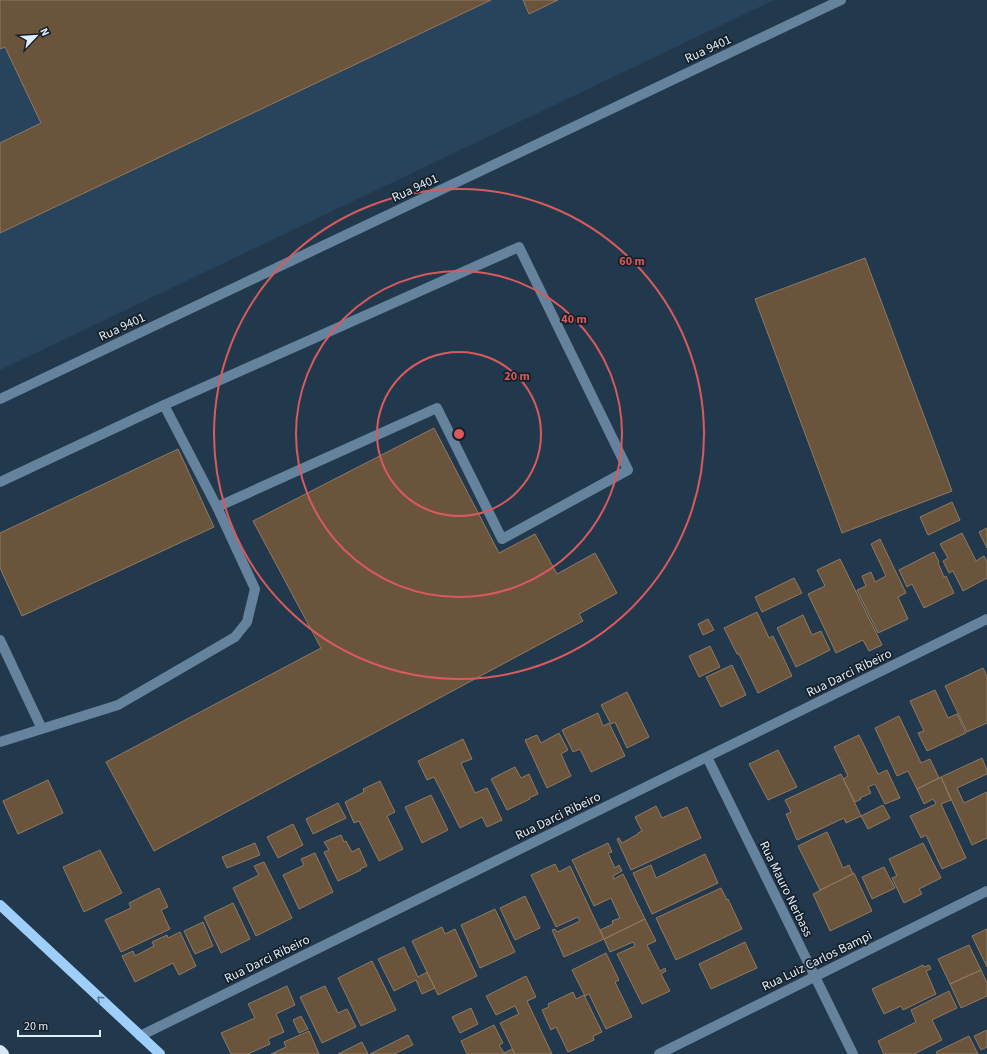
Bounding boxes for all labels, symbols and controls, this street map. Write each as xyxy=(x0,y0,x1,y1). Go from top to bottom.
north arrow xyxy=(16,16,56,56)
text: N xyxy=(36,25,53,38)
street label: Rua 9401 xyxy=(682,30,734,68)
street label: Rua 9401 xyxy=(389,169,441,207)
text: 60 m xyxy=(619,253,645,270)
street label: Rua 9401 xyxy=(96,308,148,346)
text: 40 m xyxy=(561,311,587,328)
text: 20 m xyxy=(504,368,530,385)
centre of rings xyxy=(452,427,466,441)
street label: Rua Darci Ribeiro xyxy=(803,644,895,702)
street label: Rua Darci Ribeiro xyxy=(512,787,604,845)
street label: Rua Mauro Nerbass xyxy=(755,838,817,940)
street label: Rua Luiz Carlos Bampi xyxy=(759,927,875,995)
street label: Rua Darci Ribeiro xyxy=(221,930,313,988)
one-way arrow xyxy=(97,996,105,1004)
scale bar xyxy=(18,1012,100,1038)
text: 20 m xyxy=(24,1018,48,1035)

